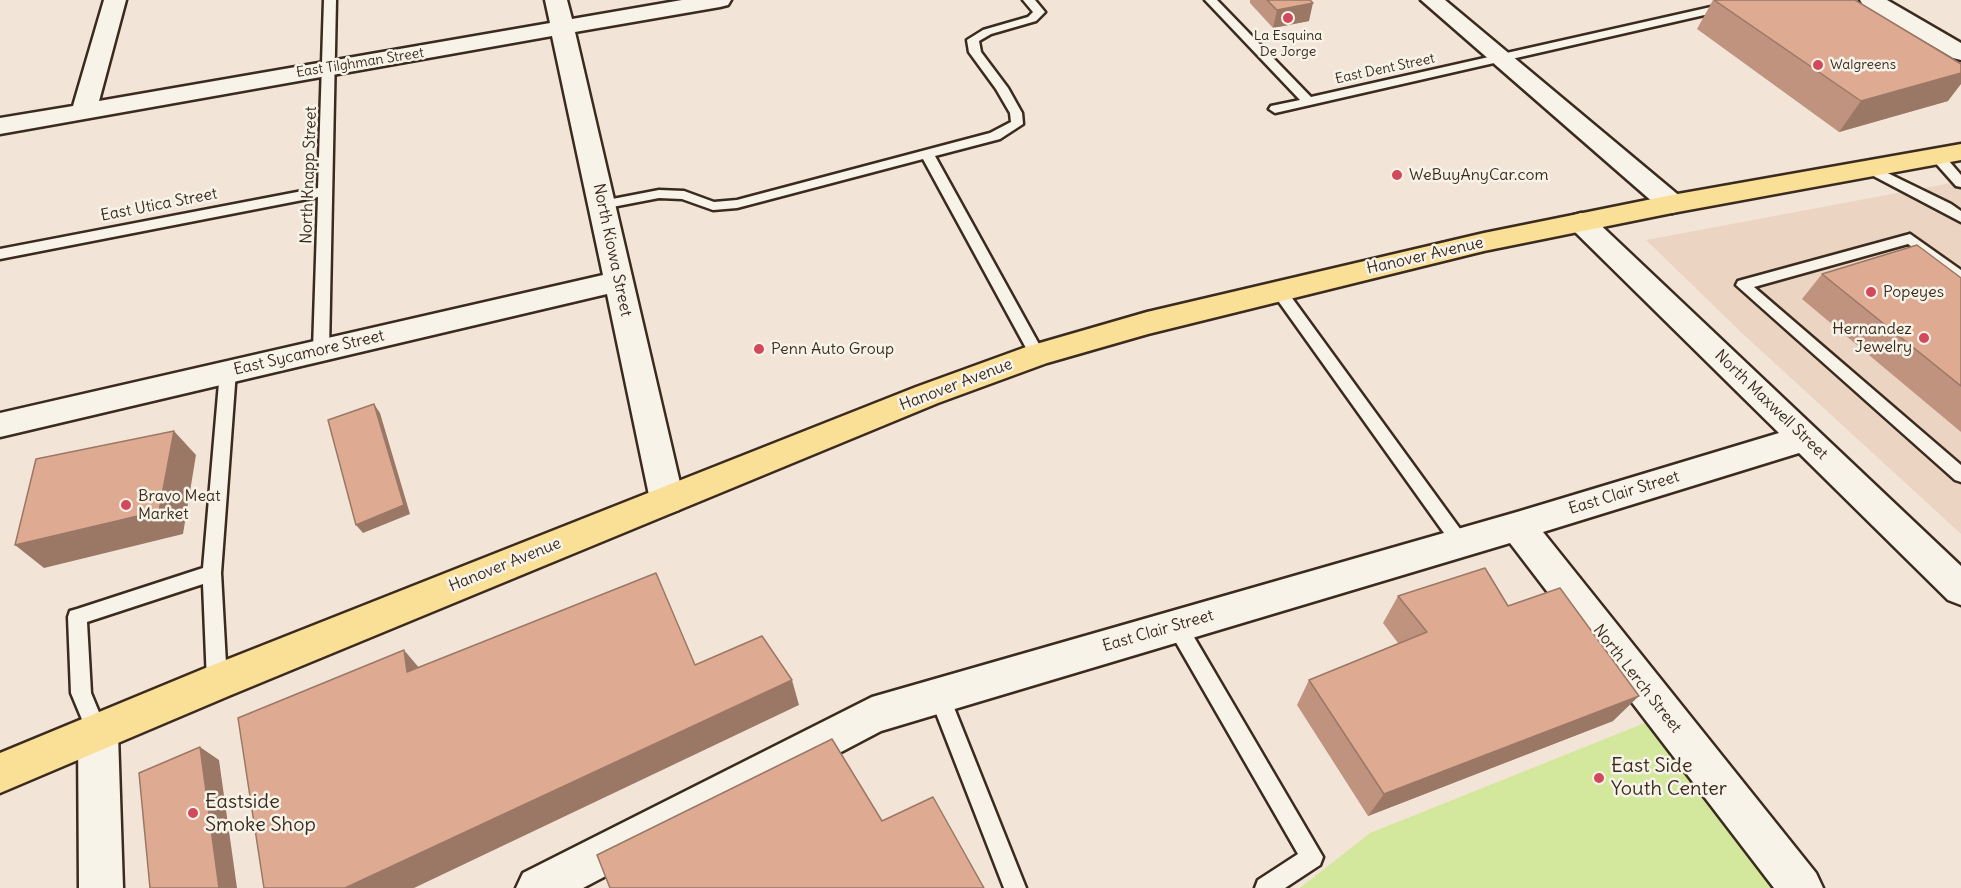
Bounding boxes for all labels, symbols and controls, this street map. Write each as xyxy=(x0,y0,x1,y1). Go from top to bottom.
marker: La Esquina De Jorge xyxy=(1281,11,1295,25)
place label: La Esquina De Jorge xyxy=(1254,28,1322,60)
street label: East Tilghman Street xyxy=(295,45,425,81)
street label: East Dent Street xyxy=(1334,50,1436,88)
place label: Walgreens xyxy=(1830,57,1896,73)
marker: Walgreens xyxy=(1811,58,1825,72)
street label: North Knapp Street xyxy=(297,106,321,244)
place label: WeBuyAnyCar.com xyxy=(1409,165,1548,185)
marker: WeBuyAnyCar.com xyxy=(1390,168,1404,182)
street label: North Kiowa Street xyxy=(589,182,635,318)
street label: East Utica Street xyxy=(99,184,219,226)
street label: Hanover Avenue xyxy=(1365,233,1485,279)
place label: Popeyes xyxy=(1883,282,1944,302)
marker: Popeyes xyxy=(1864,285,1878,299)
place label: Hernandez Jewelry xyxy=(1832,319,1912,357)
street label: East Sycamore Street xyxy=(232,326,386,380)
marker: Hernandez Jewelry xyxy=(1917,331,1931,345)
place label: Penn Auto Group xyxy=(771,339,894,359)
marker: Penn Auto Group xyxy=(752,342,766,356)
street label: North Maxwell Street xyxy=(1711,346,1831,464)
street label: Hanover Avenue xyxy=(897,355,1015,415)
street label: East Clair Street xyxy=(1566,467,1682,519)
place label: Bravo Meat Market xyxy=(138,486,221,524)
marker: Bravo Meat Market xyxy=(119,498,133,512)
street label: Hanover Avenue xyxy=(446,534,564,596)
street label: East Clair Street xyxy=(1100,606,1216,656)
street label: North Lerch Street xyxy=(1589,621,1685,737)
place label: East Side Youth Center xyxy=(1611,754,1727,801)
marker: East Side Youth Center xyxy=(1592,771,1606,785)
place label: Eastside Smoke Shop xyxy=(205,790,316,837)
marker: Eastside Smoke Shop xyxy=(186,806,200,820)

